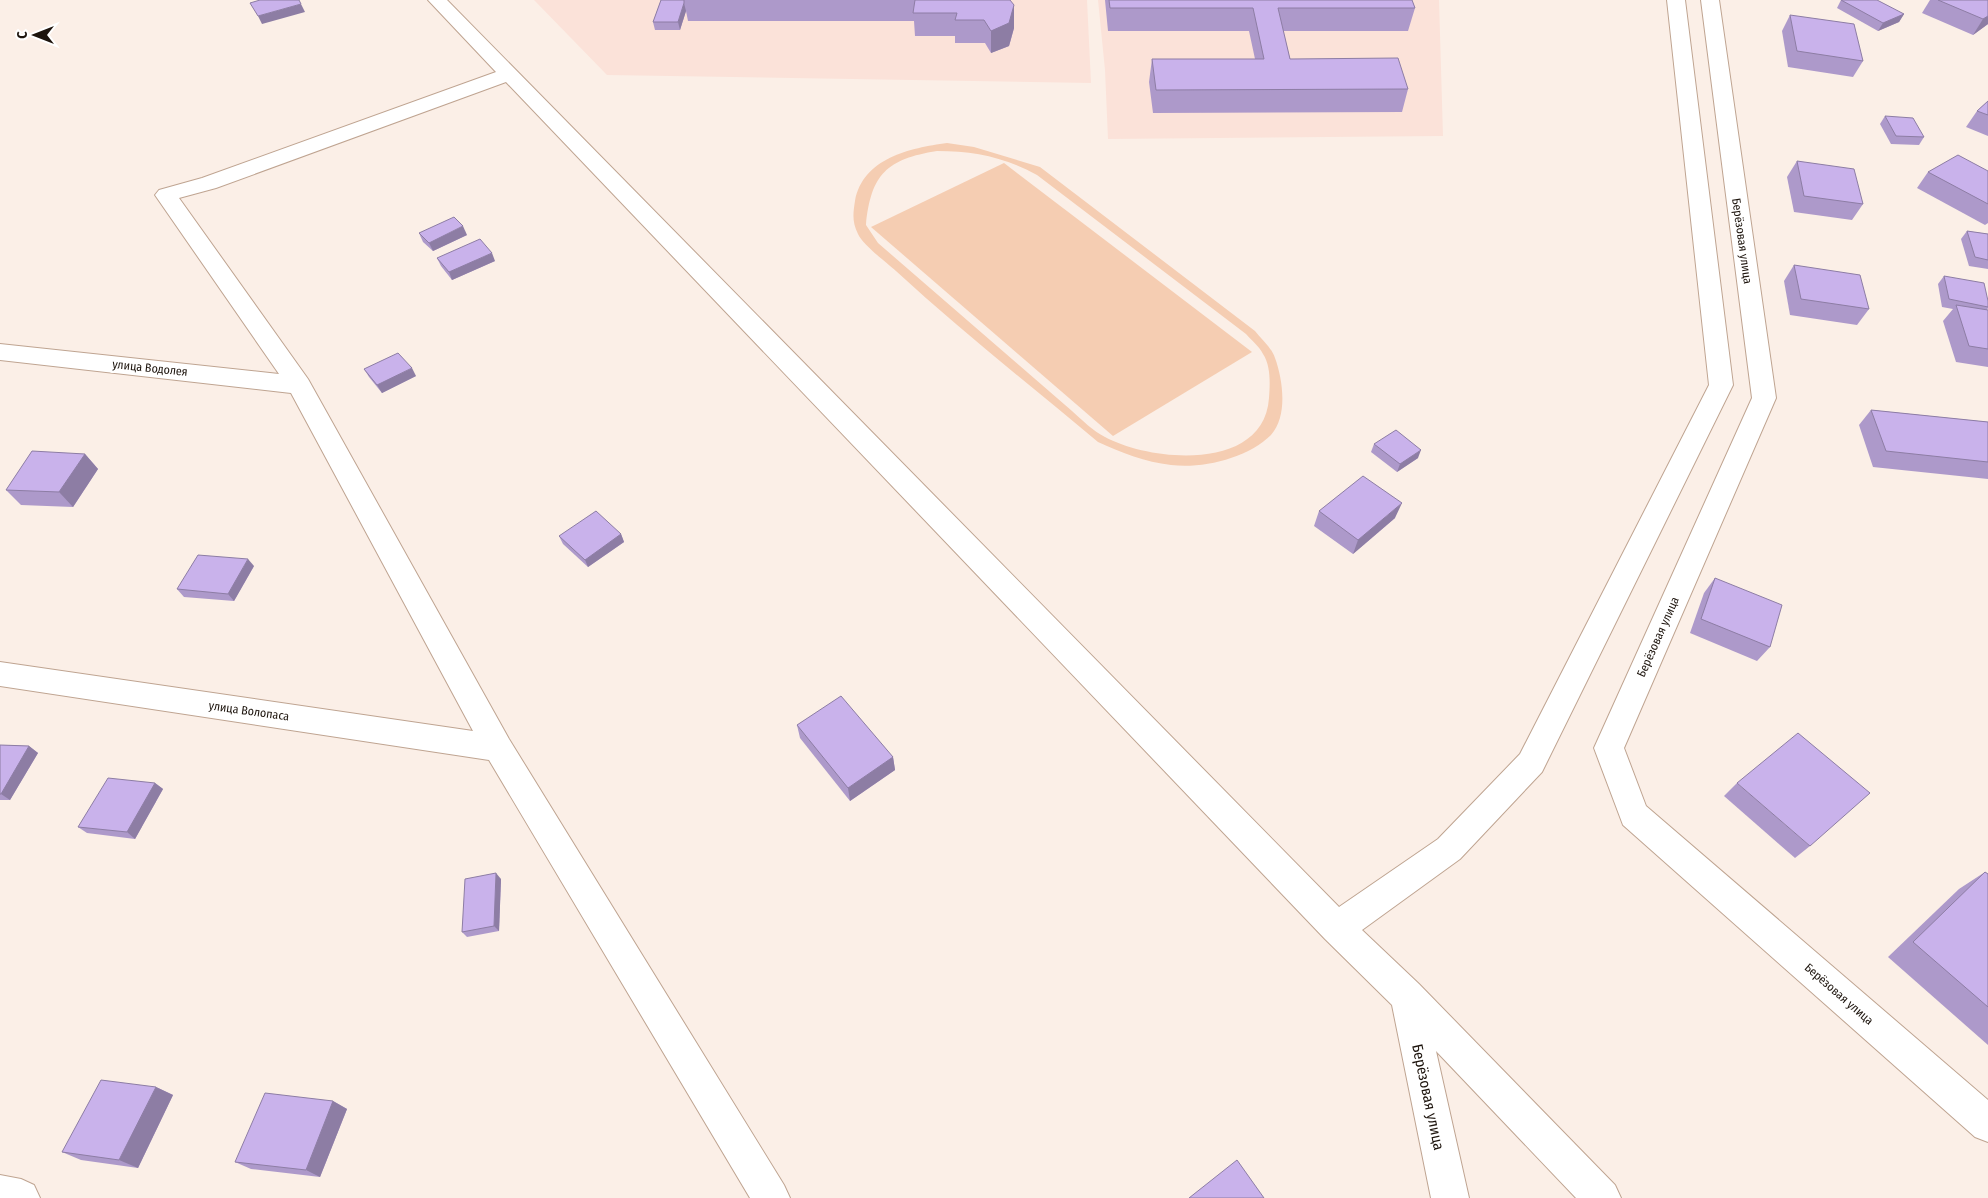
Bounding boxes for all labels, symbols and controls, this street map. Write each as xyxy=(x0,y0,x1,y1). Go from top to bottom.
north arrow xyxy=(10,10,60,60)
text: С xyxy=(14,31,31,39)
street label: Берёзовая улица xyxy=(1729,197,1755,285)
street label: улица Водолея xyxy=(112,357,188,379)
street label: Берёзовая улица xyxy=(1634,595,1682,679)
street label: улица Волопаса xyxy=(208,698,290,724)
street label: Берёзовая улица xyxy=(1802,960,1876,1028)
street label: Берёзовая улица xyxy=(1408,1042,1448,1152)

